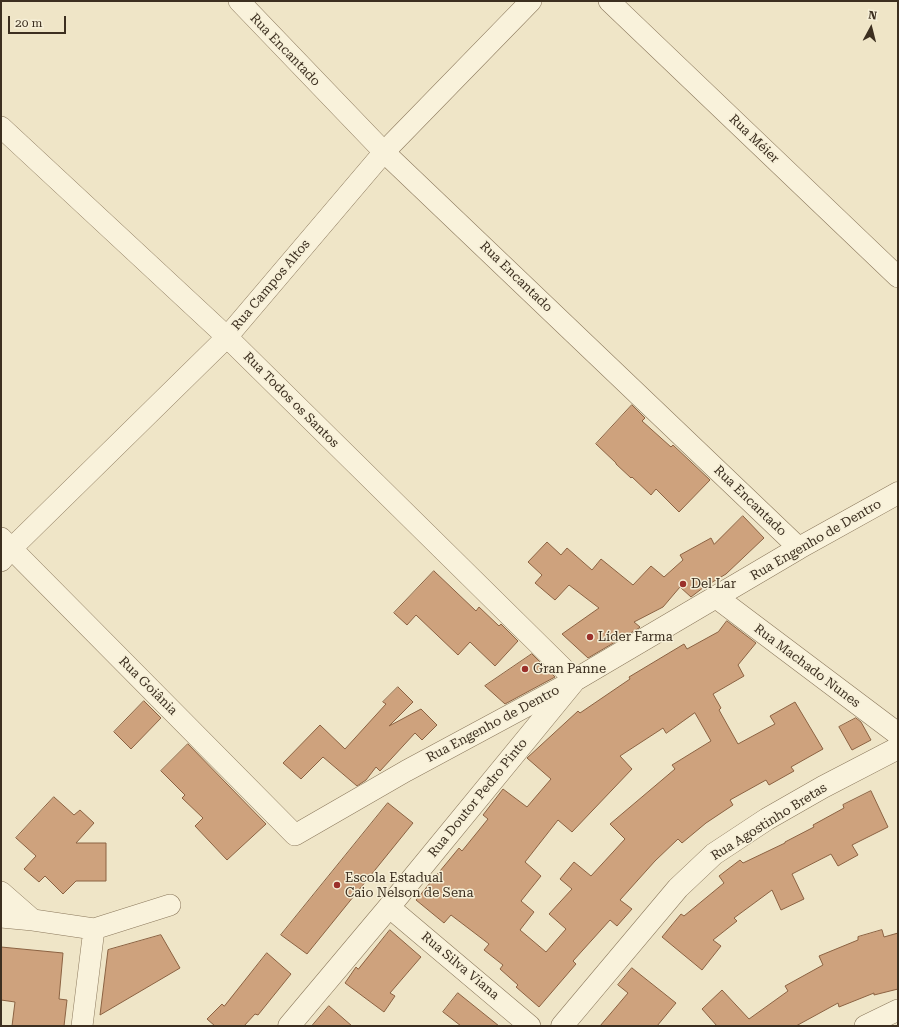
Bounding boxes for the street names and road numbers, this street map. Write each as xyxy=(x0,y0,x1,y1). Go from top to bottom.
street label: Rua Encantado xyxy=(247,11,323,89)
street label: Rua Méier xyxy=(726,111,782,167)
street label: Rua Campos Altos xyxy=(229,236,313,334)
street label: Rua Encantado xyxy=(477,239,555,315)
street label: Rua Todos os Santos xyxy=(240,349,342,451)
street label: Rua Encantado xyxy=(711,463,789,539)
street label: Rua Engenho de Dentro xyxy=(748,496,884,584)
street label: Rua Machado Nunes xyxy=(751,621,863,711)
street label: Rua Goiânia xyxy=(115,653,181,719)
street label: Rua Engenho de Dentro xyxy=(424,682,562,766)
street label: Rua Doutor Pedro Pinto xyxy=(425,735,531,861)
street label: Rua Agostinho Bretas xyxy=(708,780,830,864)
street label: Rua Silva Viana xyxy=(418,929,502,1003)

